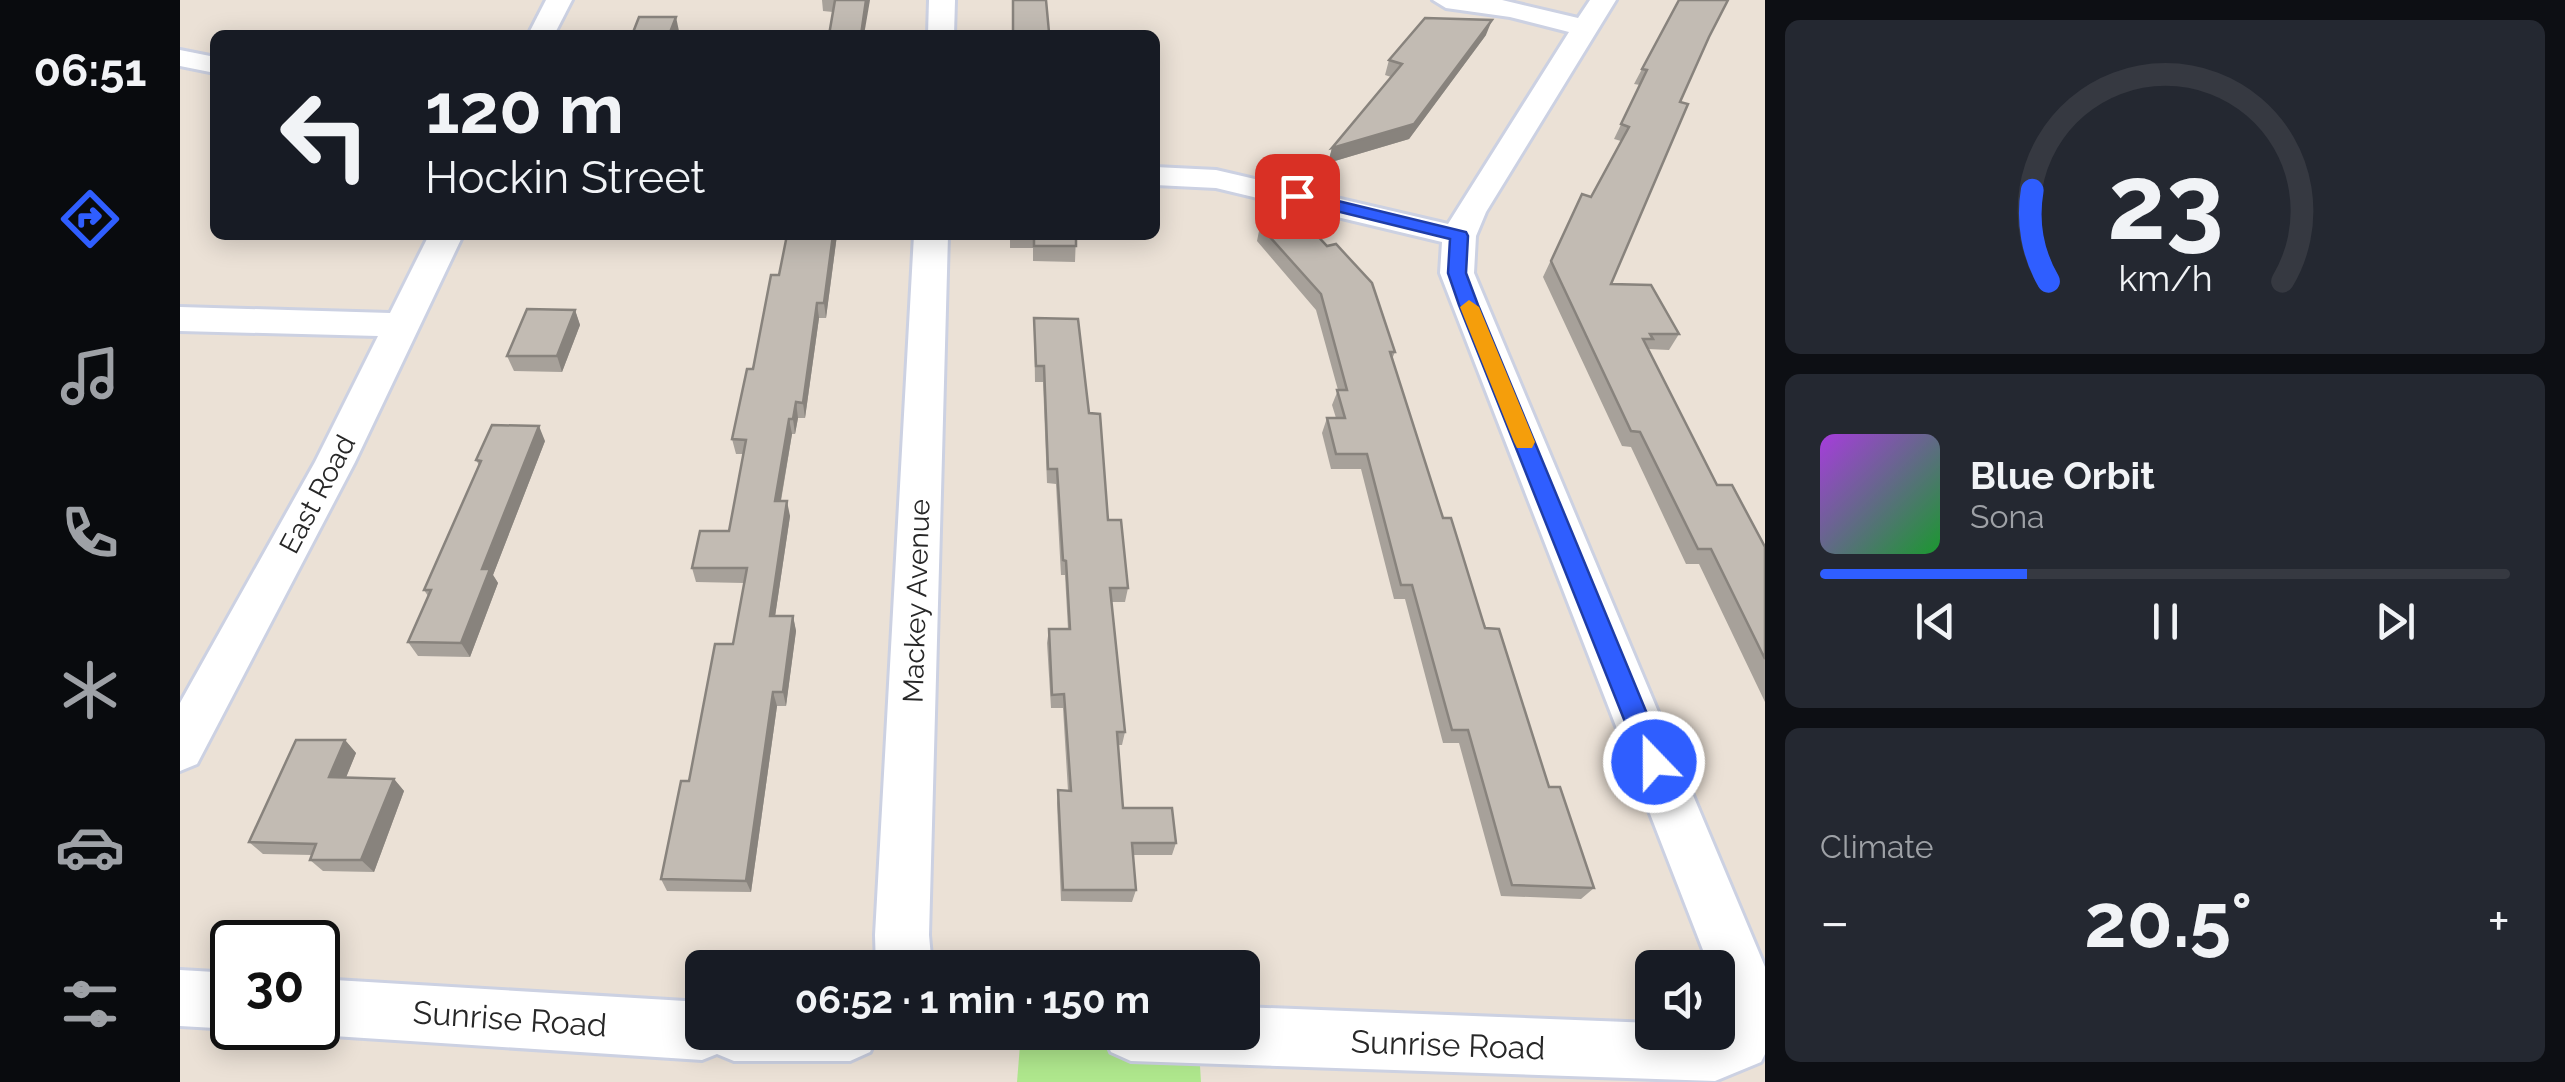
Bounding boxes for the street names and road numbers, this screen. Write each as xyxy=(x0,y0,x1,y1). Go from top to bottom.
street label: East Road xyxy=(272,429,362,559)
street label: Mackey Avenue xyxy=(896,498,937,704)
street label: Sunrise Road xyxy=(412,993,608,1044)
street label: Sunrise Road xyxy=(1350,1023,1546,1066)

